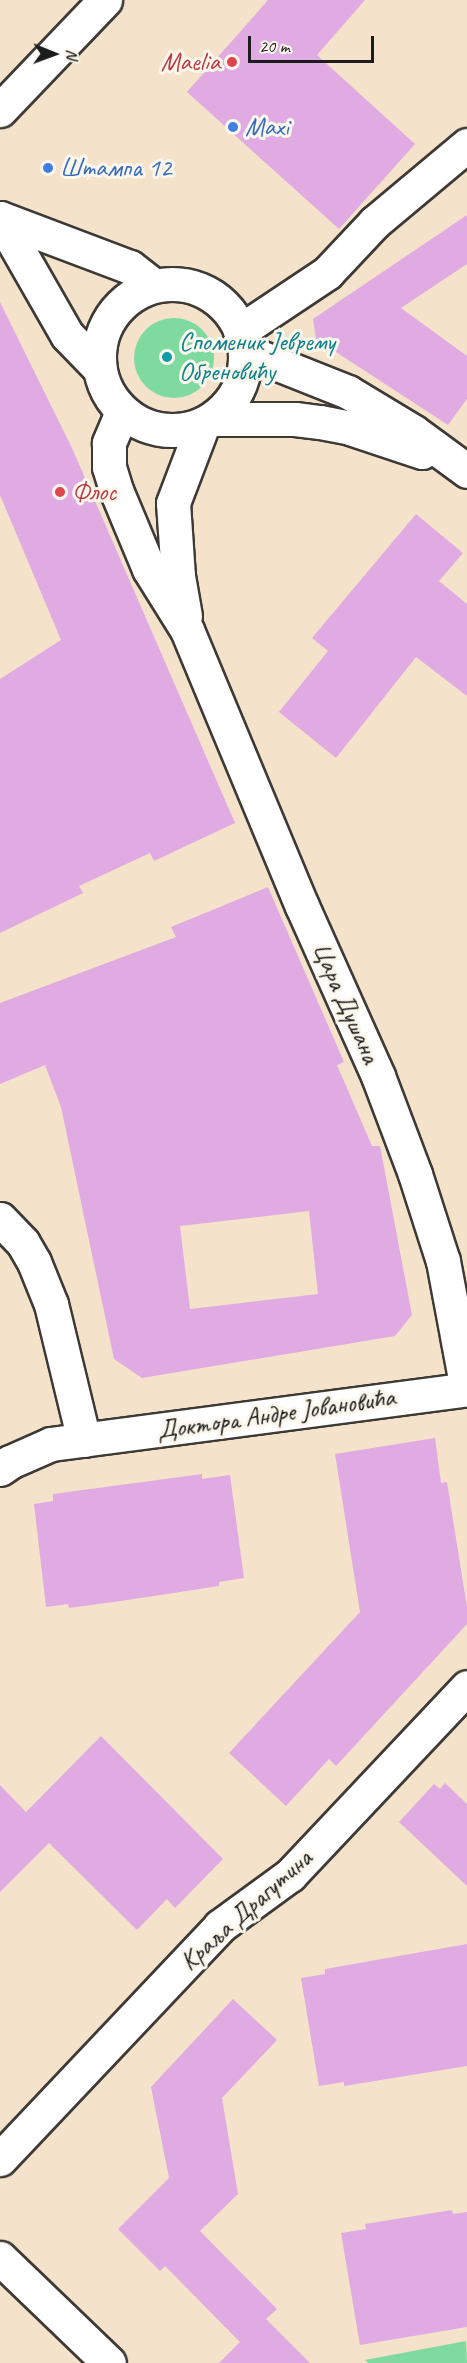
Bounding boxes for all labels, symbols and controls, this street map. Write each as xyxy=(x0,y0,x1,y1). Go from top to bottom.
north arrow xyxy=(24,24,84,84)
scale bar xyxy=(251,24,377,62)
text: 20 m xyxy=(259,35,290,57)
place label: Maelia xyxy=(161,46,220,78)
text: N xyxy=(62,49,82,59)
marker: Maelia xyxy=(225,55,239,69)
place label: Maxi xyxy=(245,111,289,143)
marker: Maxi xyxy=(226,120,240,134)
place label: Штампа 12 xyxy=(60,152,171,184)
marker: Штампа 12 xyxy=(41,161,55,175)
place label: Споменик Јеврему Обреновићу xyxy=(179,326,335,388)
marker: Споменик Јеврему Обреновићу xyxy=(160,350,174,364)
place label: Флос xyxy=(72,476,116,508)
marker: Флос xyxy=(53,485,67,499)
street label: Цара Душана xyxy=(305,938,387,1068)
street label: Доктора Андре Јовановића xyxy=(155,1382,397,1446)
street label: Краља Драгутина xyxy=(173,1842,319,1978)

